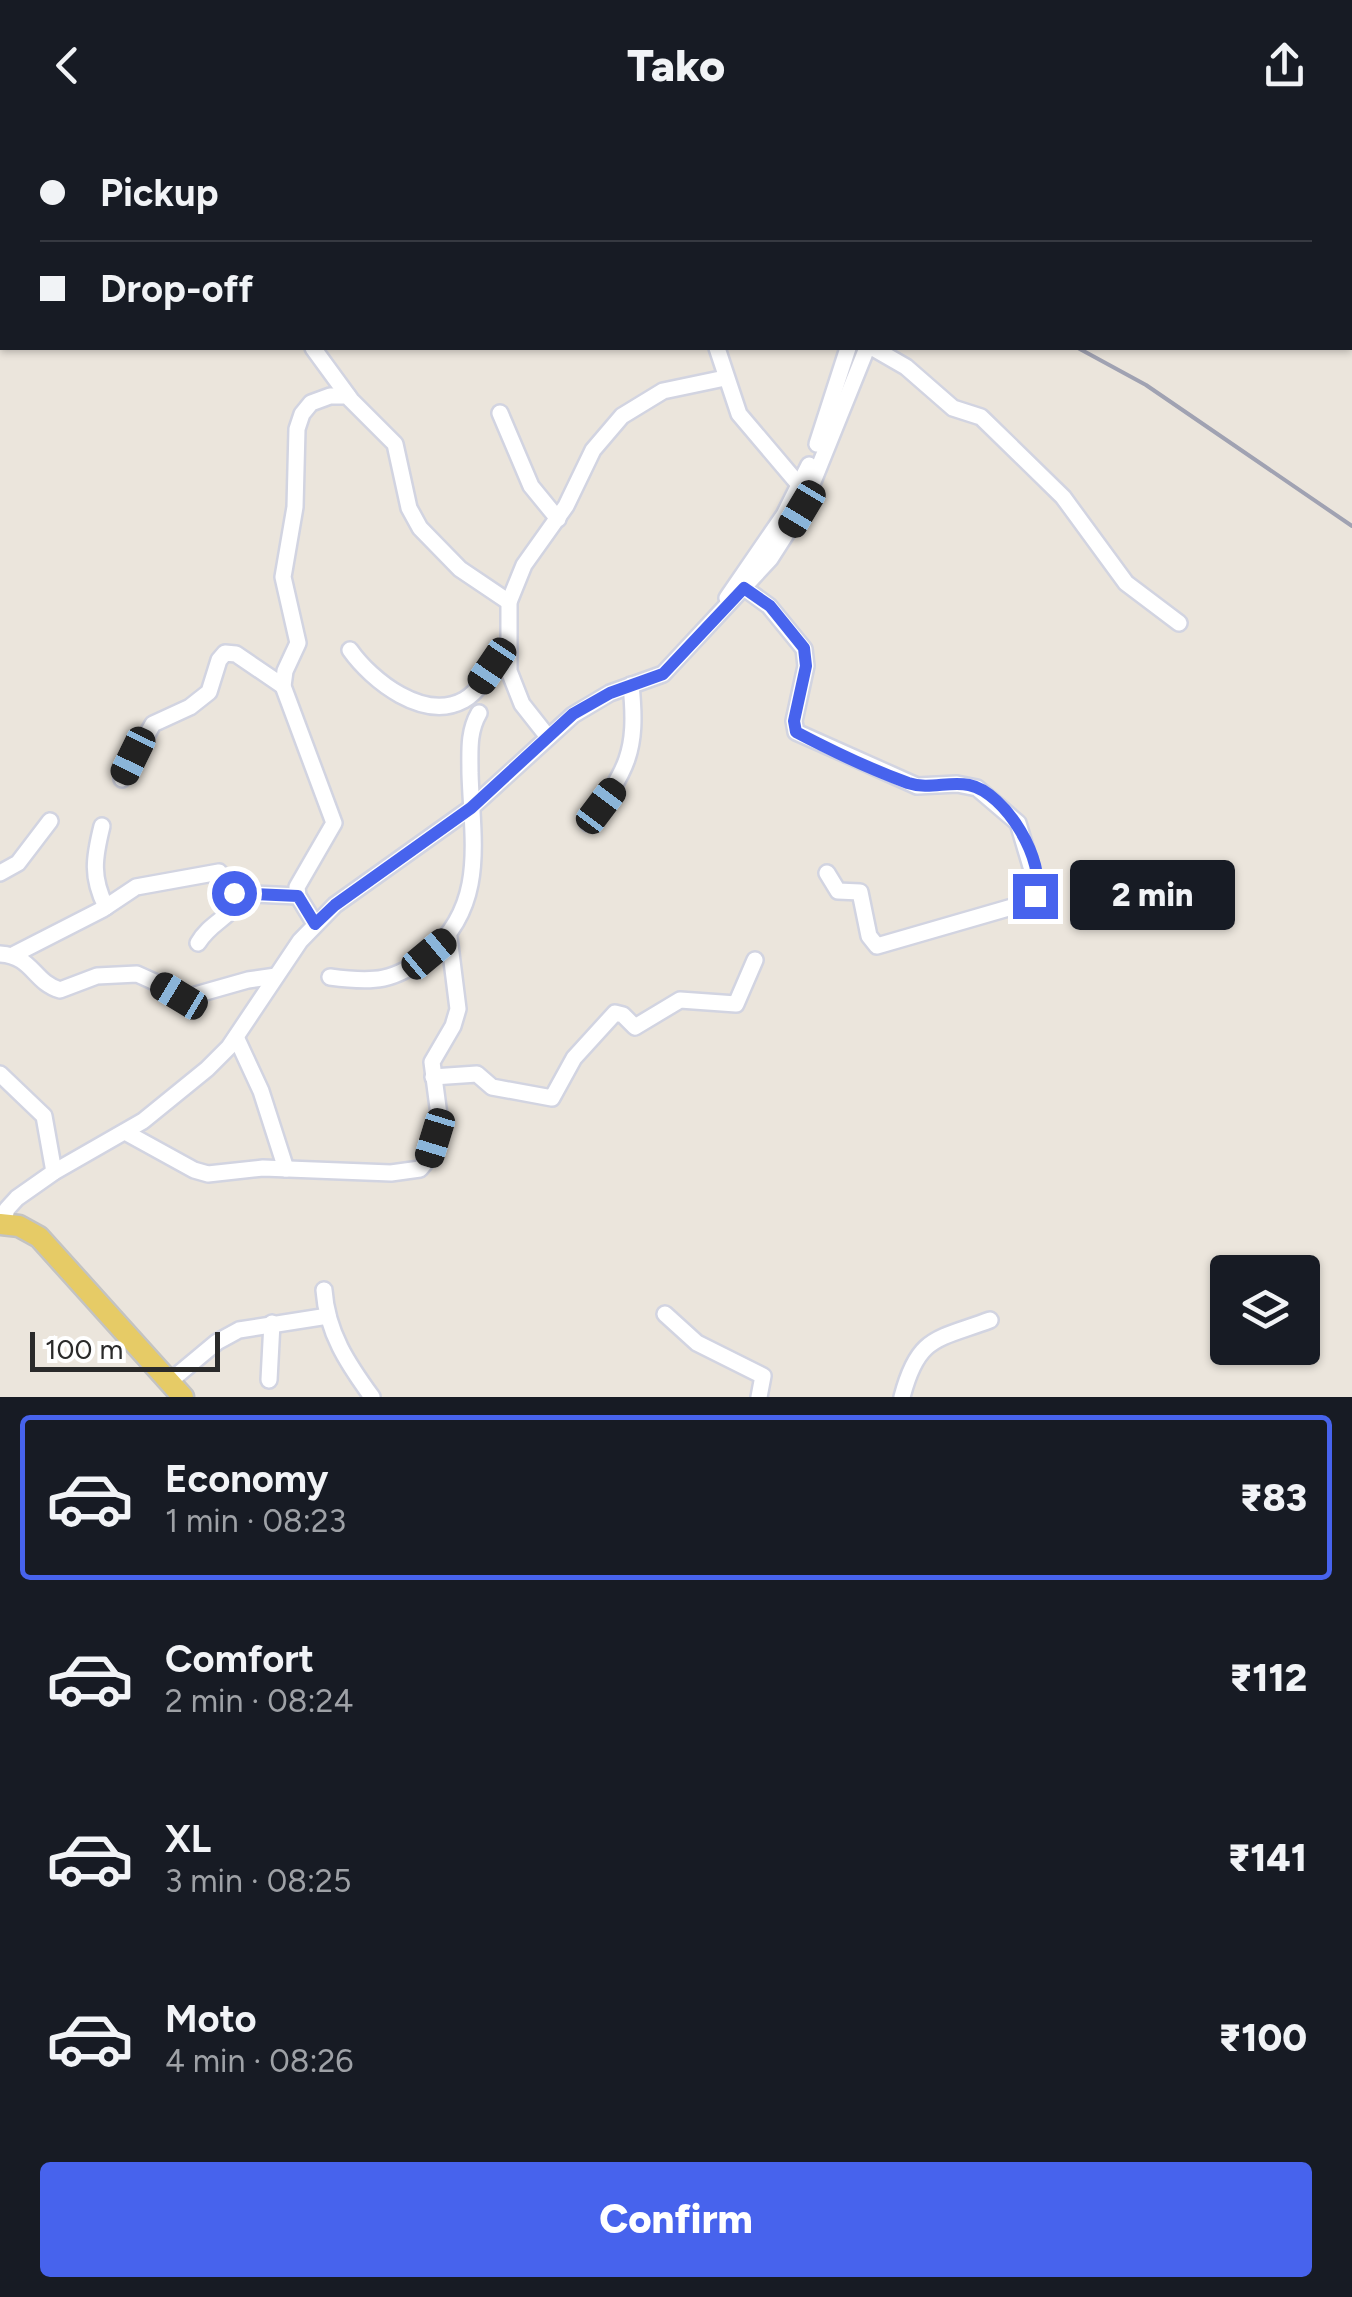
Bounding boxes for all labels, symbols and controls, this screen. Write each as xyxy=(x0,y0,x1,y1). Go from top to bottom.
icon: back xyxy=(40,38,95,93)
text: Tako xyxy=(627,38,725,92)
icon: share xyxy=(1257,38,1312,93)
text: Pickup xyxy=(100,170,218,216)
text: Drop-off xyxy=(100,266,253,312)
car xyxy=(774,476,830,542)
car xyxy=(463,633,521,699)
car xyxy=(106,722,160,790)
car xyxy=(571,773,631,839)
callout: 2 min xyxy=(1070,861,1235,931)
route start xyxy=(212,871,257,916)
route end xyxy=(1013,874,1058,919)
text: 2 min xyxy=(1112,876,1193,914)
car xyxy=(396,923,462,985)
car xyxy=(146,968,212,1024)
car xyxy=(412,1105,458,1171)
map controls xyxy=(1210,1255,1320,1365)
button: layers xyxy=(1210,1255,1320,1365)
scale bar xyxy=(30,1327,220,1372)
text: 100 m xyxy=(45,1332,123,1366)
icon: car xyxy=(45,1453,135,1543)
text: Economy xyxy=(165,1456,328,1502)
text: ₹83 xyxy=(1240,1475,1307,1521)
text: 1 min · 08:23 xyxy=(165,1502,346,1540)
icon: car xyxy=(45,1633,135,1723)
text: Comfort xyxy=(165,1636,314,1682)
text: ₹112 xyxy=(1230,1655,1307,1701)
text: 2 min · 08:24 xyxy=(165,1682,353,1720)
icon: car xyxy=(45,1813,135,1903)
text: XL xyxy=(165,1816,211,1862)
text: ₹141 xyxy=(1228,1835,1307,1881)
text: 3 min · 08:25 xyxy=(165,1862,351,1900)
icon: car xyxy=(45,1993,135,2083)
text: Moto xyxy=(165,1996,257,2042)
text: ₹100 xyxy=(1219,2015,1307,2061)
text: 4 min · 08:26 xyxy=(165,2042,353,2080)
button: Confirm xyxy=(40,2162,1312,2277)

